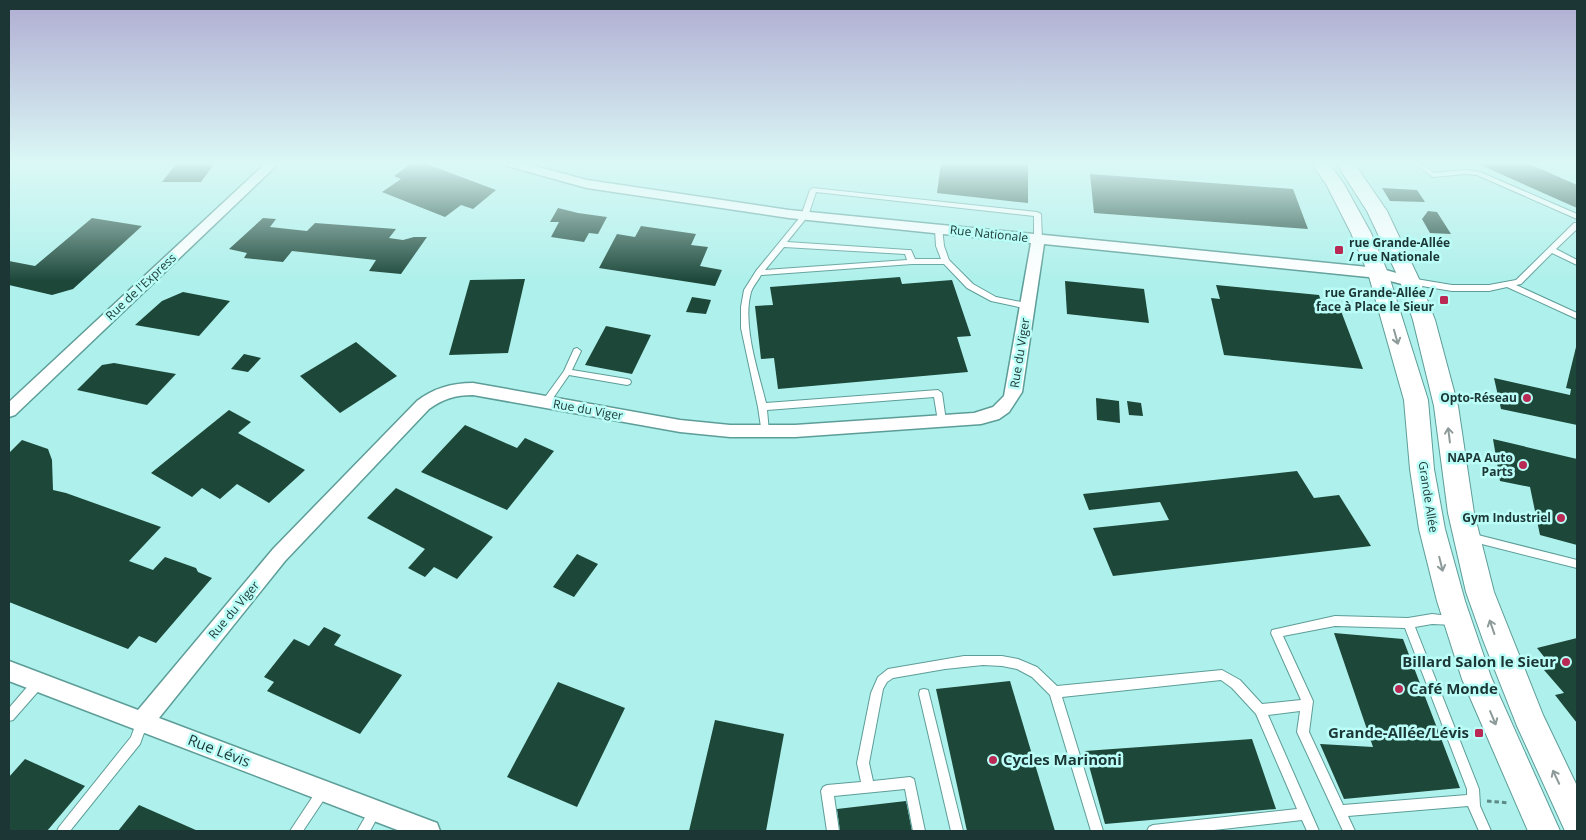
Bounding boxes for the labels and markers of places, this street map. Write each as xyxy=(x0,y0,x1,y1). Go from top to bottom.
place label: rue Grande-Allée / rue Nationale xyxy=(1349,234,1450,265)
marker: rue Grande-Allée / rue Nationale xyxy=(1333,244,1345,256)
place label: rue Grande-Allée / face à Place le Sieur xyxy=(1316,284,1435,315)
marker: rue Grande-Allée / face à Place le Sieur xyxy=(1438,294,1450,306)
place label: Opto-Réseau xyxy=(1440,389,1517,406)
marker: Opto-Réseau xyxy=(1521,392,1533,404)
place label: NAPA Auto Parts xyxy=(1447,449,1513,480)
marker: NAPA Auto Parts xyxy=(1517,459,1529,471)
place label: Gym Industriel xyxy=(1462,509,1551,526)
marker: Gym Industriel xyxy=(1555,512,1567,524)
place label: Billard Salon le Sieur xyxy=(1402,651,1556,671)
marker: Billard Salon le Sieur xyxy=(1560,656,1572,668)
place label: Café Monde xyxy=(1409,678,1498,698)
marker: Café Monde xyxy=(1393,683,1405,695)
place label: Grande-Allée/Lévis xyxy=(1328,722,1469,742)
marker: Grande-Allée/Lévis xyxy=(1473,727,1485,739)
place label: Cycles Marinoni xyxy=(1003,749,1122,769)
marker: Cycles Marinoni xyxy=(987,754,999,766)

